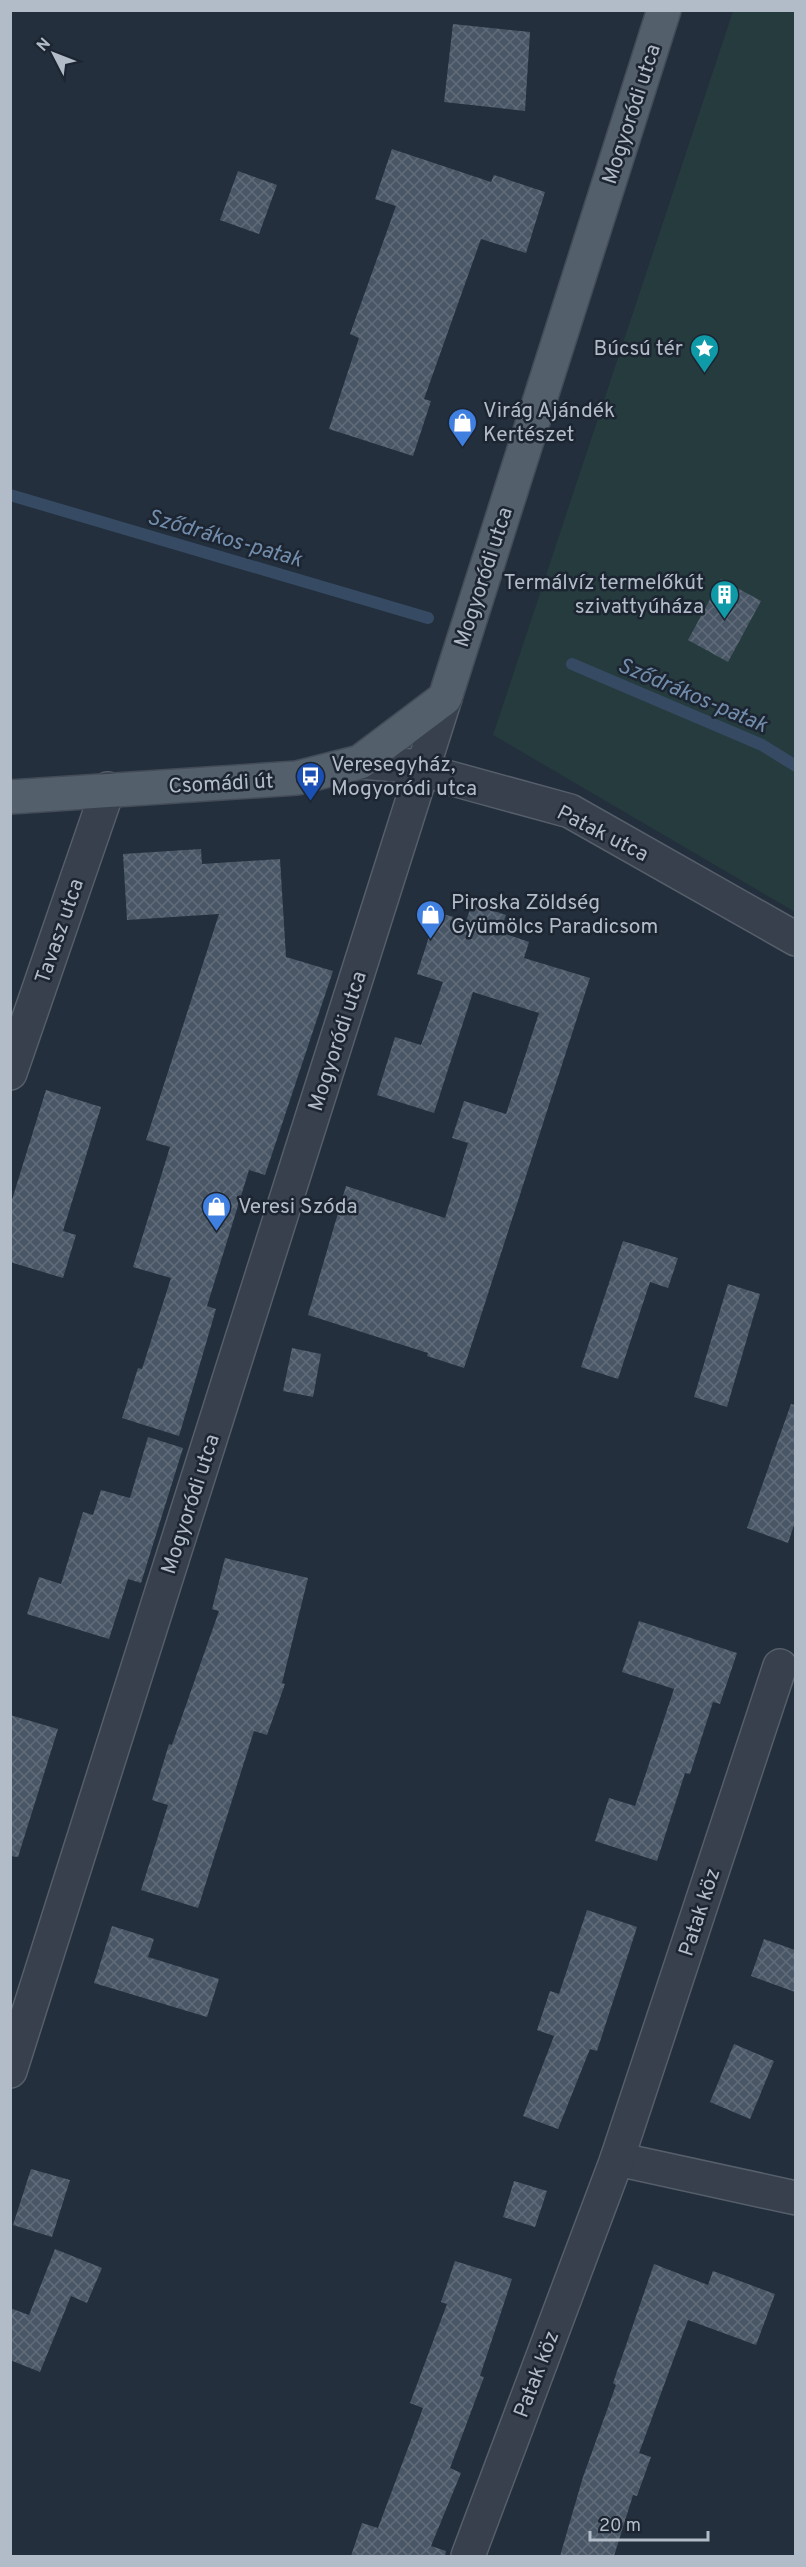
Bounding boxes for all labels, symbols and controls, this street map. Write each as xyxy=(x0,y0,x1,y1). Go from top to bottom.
north arrow xyxy=(24,24,84,84)
text: N xyxy=(33,34,56,56)
street label: Mogyoródi utca xyxy=(597,41,668,188)
place icon: Búcsú tér xyxy=(688,332,720,374)
place label: Búcsú tér xyxy=(594,336,683,363)
place label: Virág Ajándék Kertészet xyxy=(483,398,615,449)
shop icon: Virág Ajándék Kertészet xyxy=(446,406,478,448)
water label: Sződrákos-patak xyxy=(144,504,306,575)
street label: Mogyoródi utca xyxy=(449,504,520,651)
place label: Termálvíz termelőkút szivattyúháza xyxy=(504,570,704,621)
building icon: Termálvíz termelőkút szivattyúháza xyxy=(709,578,741,620)
water label: Sződrákos-patak xyxy=(613,653,772,740)
place label: Veresegyház, Mogyoródi utca xyxy=(331,752,477,803)
bus stop icon: Veresegyház, Mogyoródi utca xyxy=(294,760,326,802)
street label: Csomádi út xyxy=(168,768,274,801)
street label: Patak utca xyxy=(552,800,653,869)
street label: Tavasz utca xyxy=(30,875,91,988)
place label: Piroska Zöldség Gyümölcs Paradicsom xyxy=(451,890,658,941)
shop icon: Piroska Zöldség Gyümölcs Paradicsom xyxy=(414,898,446,940)
street label: Mogyoródi utca xyxy=(303,968,374,1115)
shop icon: Veresi Szóda xyxy=(201,1190,233,1232)
place label: Veresi Szóda xyxy=(238,1194,358,1221)
street label: Mogyoródi utca xyxy=(156,1431,227,1578)
street label: Patak köz xyxy=(674,1865,727,1960)
street label: Patak köz xyxy=(509,2327,566,2422)
scale bar xyxy=(590,2504,708,2542)
text: 20 m xyxy=(599,2515,641,2538)

